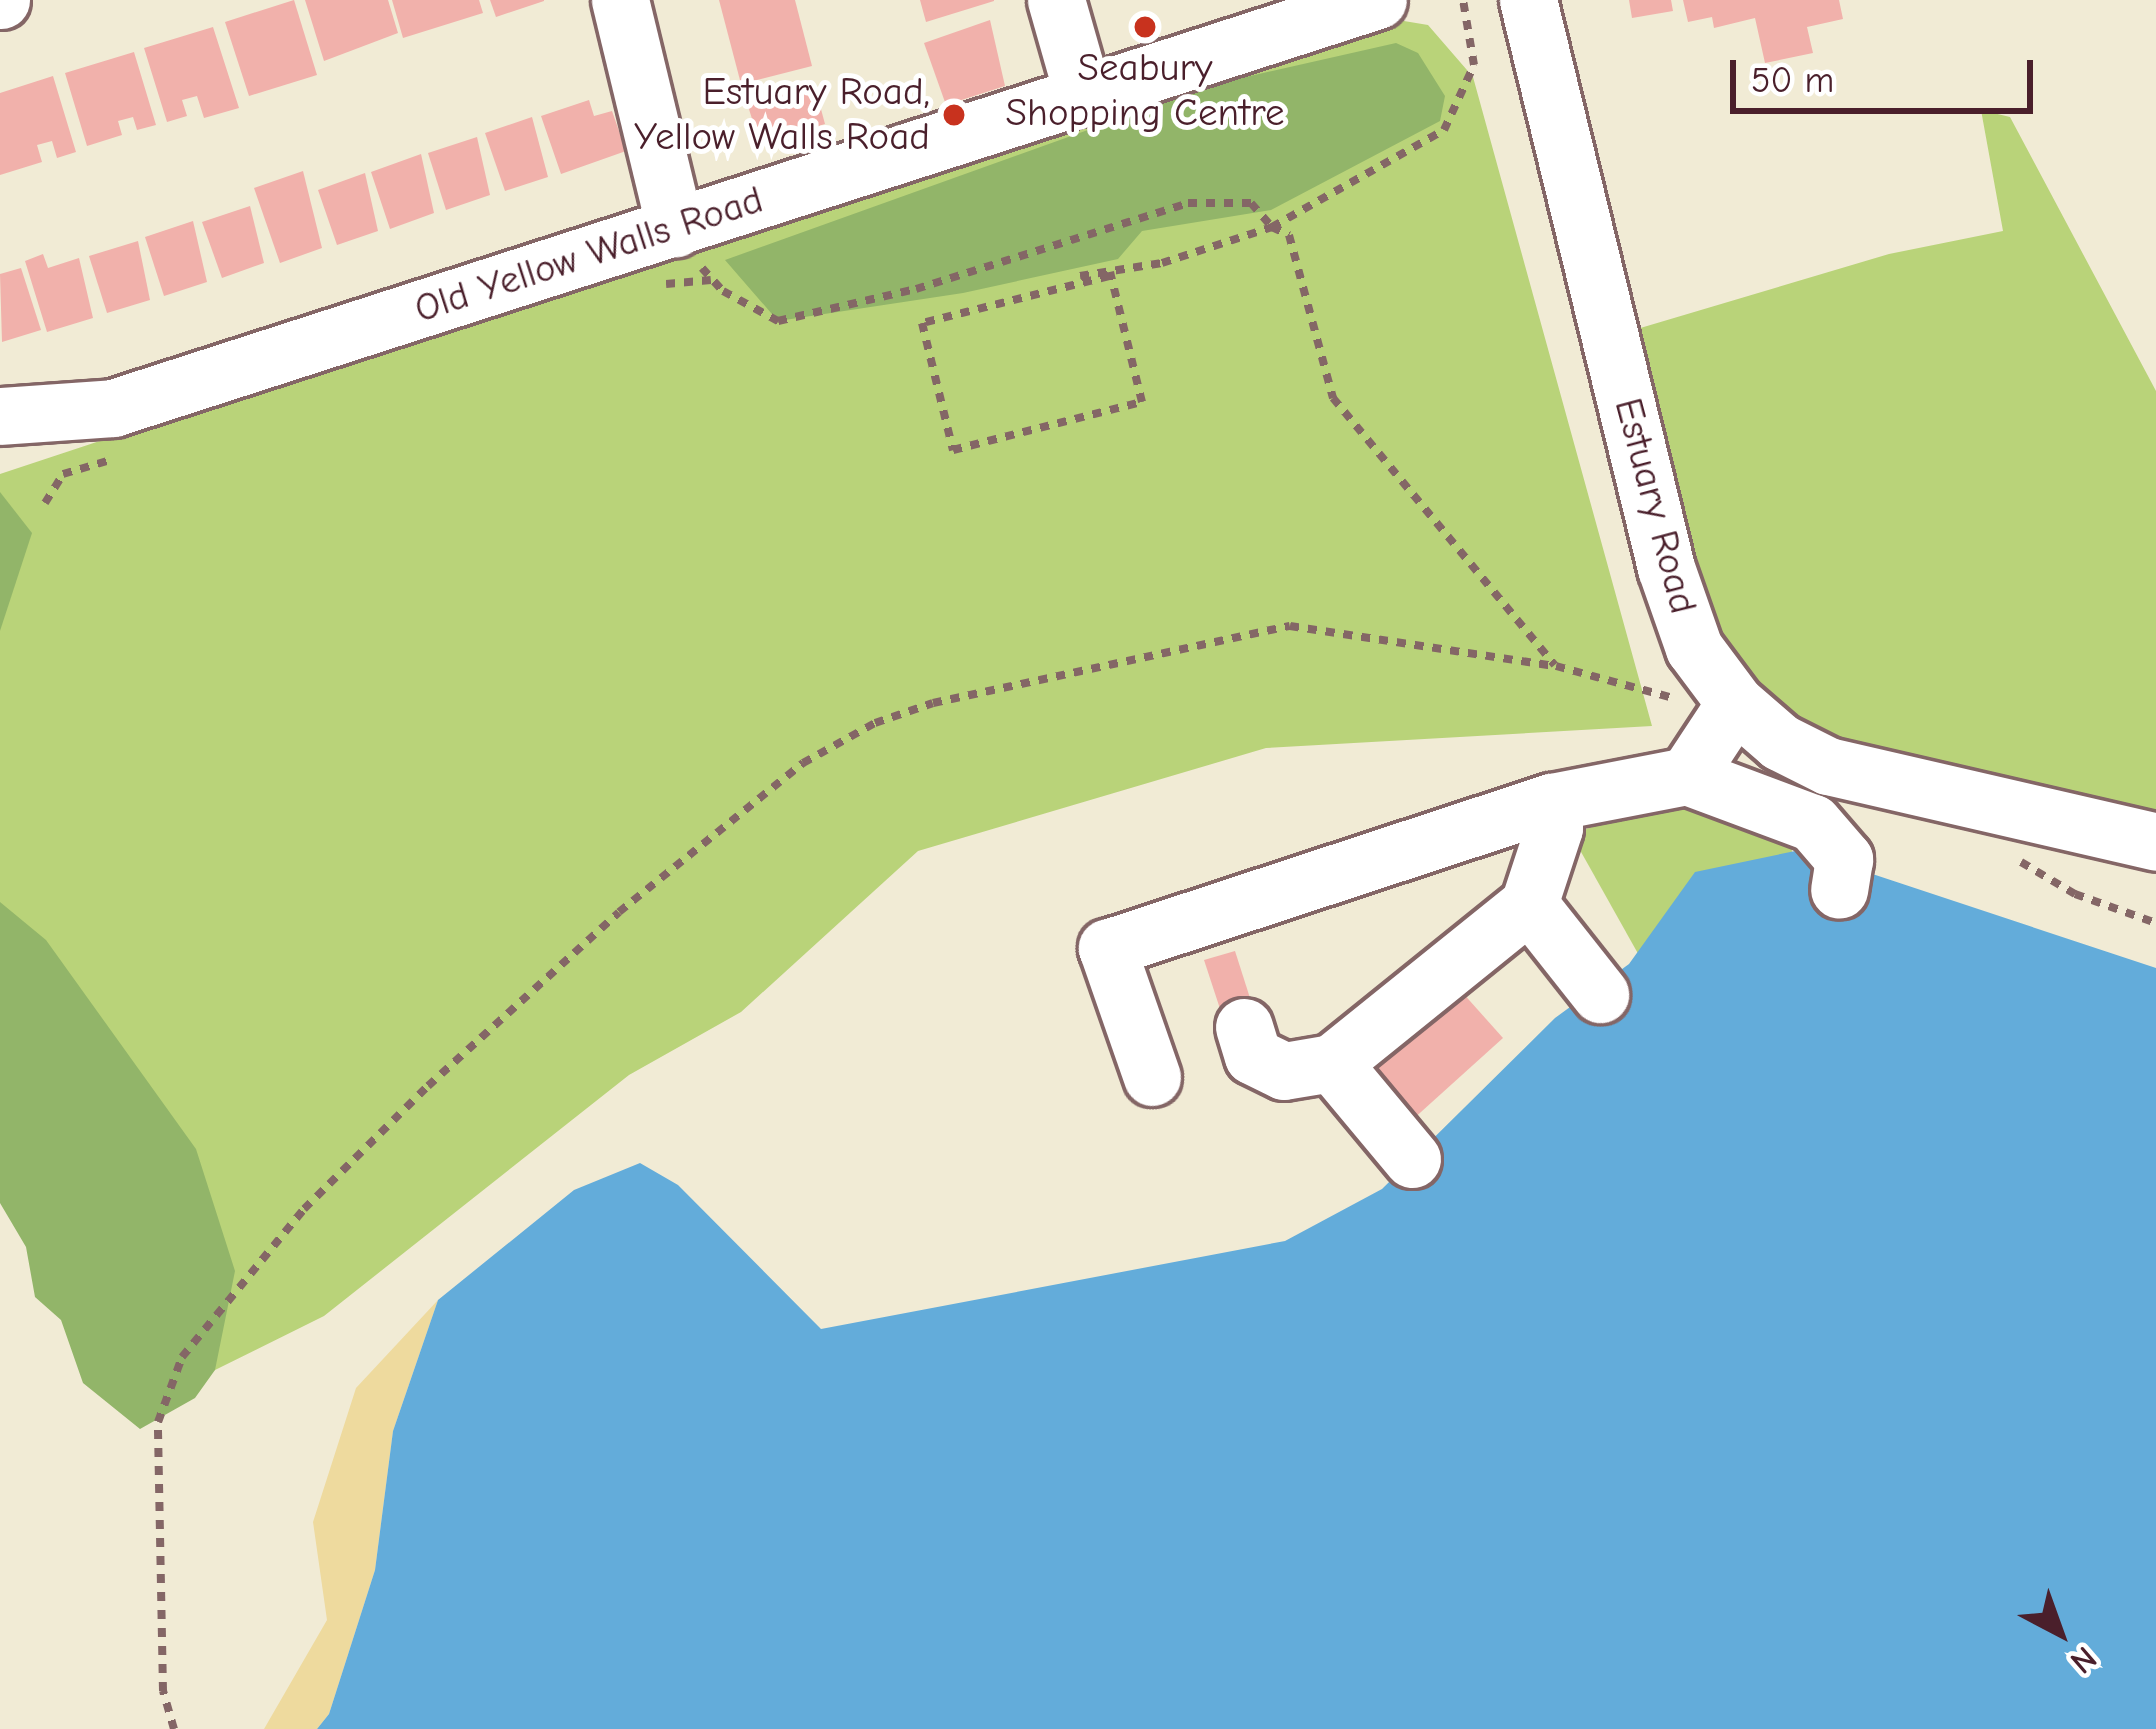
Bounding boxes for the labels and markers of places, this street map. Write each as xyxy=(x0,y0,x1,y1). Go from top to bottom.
marker: Seabury Shopping Centre xyxy=(1132,14,1158,40)
place label: Seabury Shopping Centre xyxy=(1005,46,1285,137)
place label: Estuary Road, Yellow Walls Road xyxy=(634,70,930,161)
marker: Estuary Road, Yellow Walls Road xyxy=(941,102,967,128)

